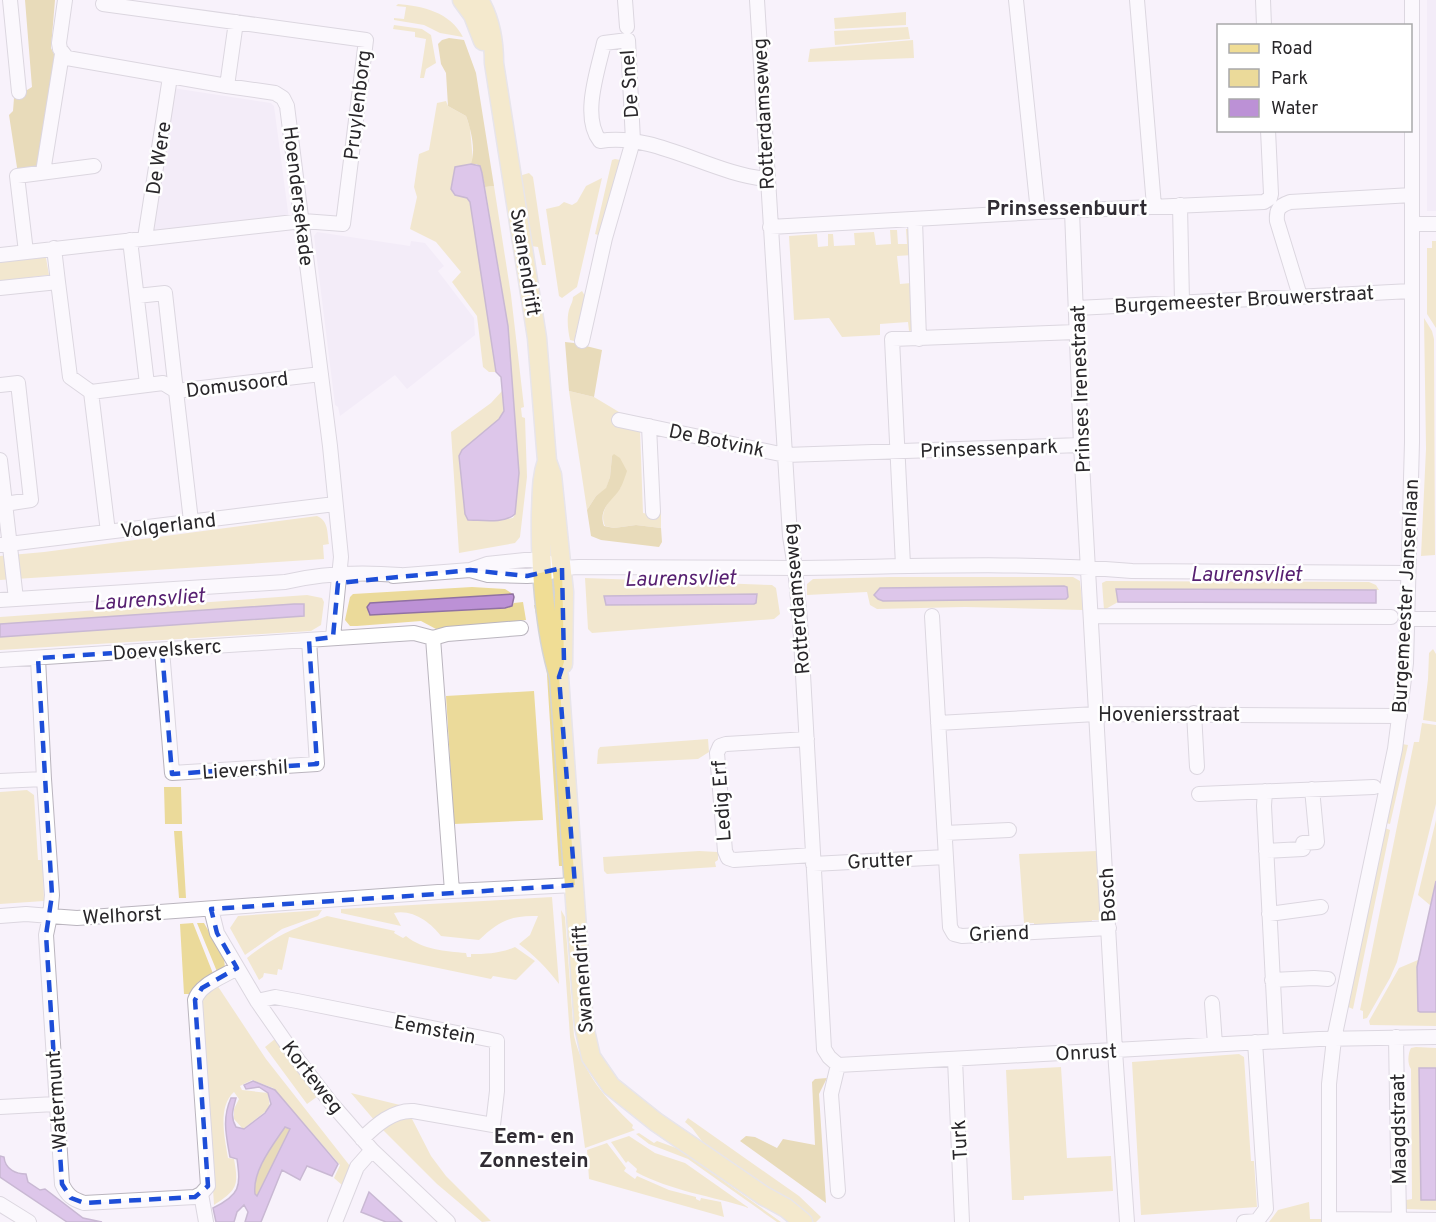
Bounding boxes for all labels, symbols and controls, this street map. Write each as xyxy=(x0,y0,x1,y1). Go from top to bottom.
legend xyxy=(1217,24,1412,132)
street label: Rotterdamseweg xyxy=(748,37,782,190)
text: Road xyxy=(1271,38,1313,61)
street label: Pruylenborg xyxy=(339,49,379,162)
street label: De Snel xyxy=(616,49,646,119)
text: Park xyxy=(1271,68,1308,91)
text: Water xyxy=(1271,98,1318,121)
street label: De Were xyxy=(141,120,179,197)
street label: Hoendersekade xyxy=(276,125,318,268)
district label: Prinsessenbuurt xyxy=(987,196,1147,223)
street label: Swanendrift xyxy=(503,207,545,318)
street label: Burgemeester Brouwerstraat xyxy=(1114,281,1375,321)
street label: Prinses Irenestraat xyxy=(1066,304,1098,473)
street label: Domusoord xyxy=(185,367,290,405)
street label: De Botvink xyxy=(666,419,767,465)
street label: Prinsessenpark xyxy=(920,435,1059,465)
street label: Burgemeester Jansenlaan xyxy=(1388,478,1426,714)
street label: Volgerland xyxy=(119,508,218,546)
street label: Rotterdamseweg xyxy=(778,522,818,676)
water label: Laurensvliet xyxy=(1190,562,1303,589)
water label: Laurensvliet xyxy=(624,565,738,594)
water label: Laurensvliet xyxy=(93,583,207,618)
street label: Doevelskerc xyxy=(112,634,222,668)
street label: Hoveniersstraat xyxy=(1098,703,1240,729)
street label: Lievershil xyxy=(201,755,289,787)
street label: Ledig Erf xyxy=(707,759,739,842)
street label: Grutter xyxy=(846,847,914,877)
street label: Bosch xyxy=(1095,867,1123,923)
street label: Welhorst xyxy=(82,902,162,932)
street label: Griend xyxy=(968,921,1030,949)
street label: Swanendrift xyxy=(567,924,601,1034)
street label: Eemstein xyxy=(391,1010,478,1052)
street label: Korteweg xyxy=(275,1036,348,1120)
street label: Onrust xyxy=(1055,1039,1118,1069)
street label: Watermunt xyxy=(42,1049,74,1150)
street label: Maagdstraat xyxy=(1386,1073,1414,1185)
street label: Turk xyxy=(947,1119,975,1161)
district label: Eem- en Zonnestein xyxy=(479,1124,589,1175)

